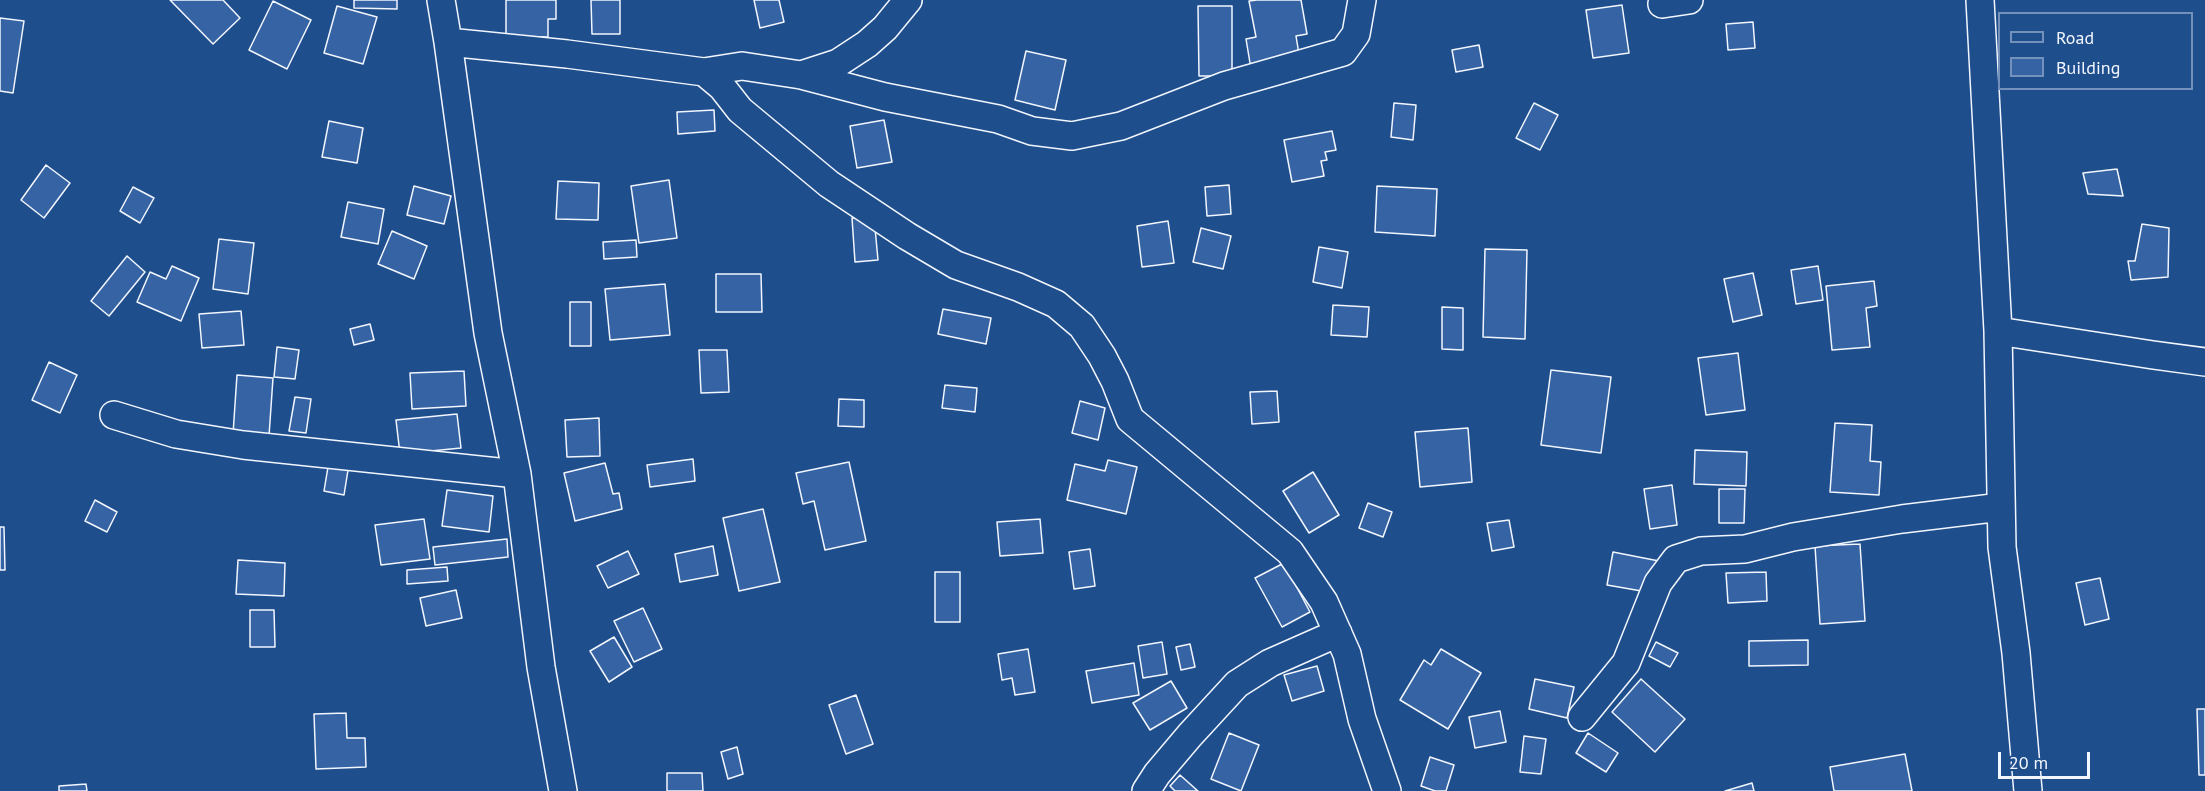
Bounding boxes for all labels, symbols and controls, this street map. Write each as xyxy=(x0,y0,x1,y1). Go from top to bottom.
legend xyxy=(1998,12,2193,90)
text: Road xyxy=(2056,26,2094,49)
text: Building xyxy=(2056,56,2120,79)
scale bar xyxy=(2001,740,2092,778)
text: 20 m xyxy=(2009,751,2048,774)

